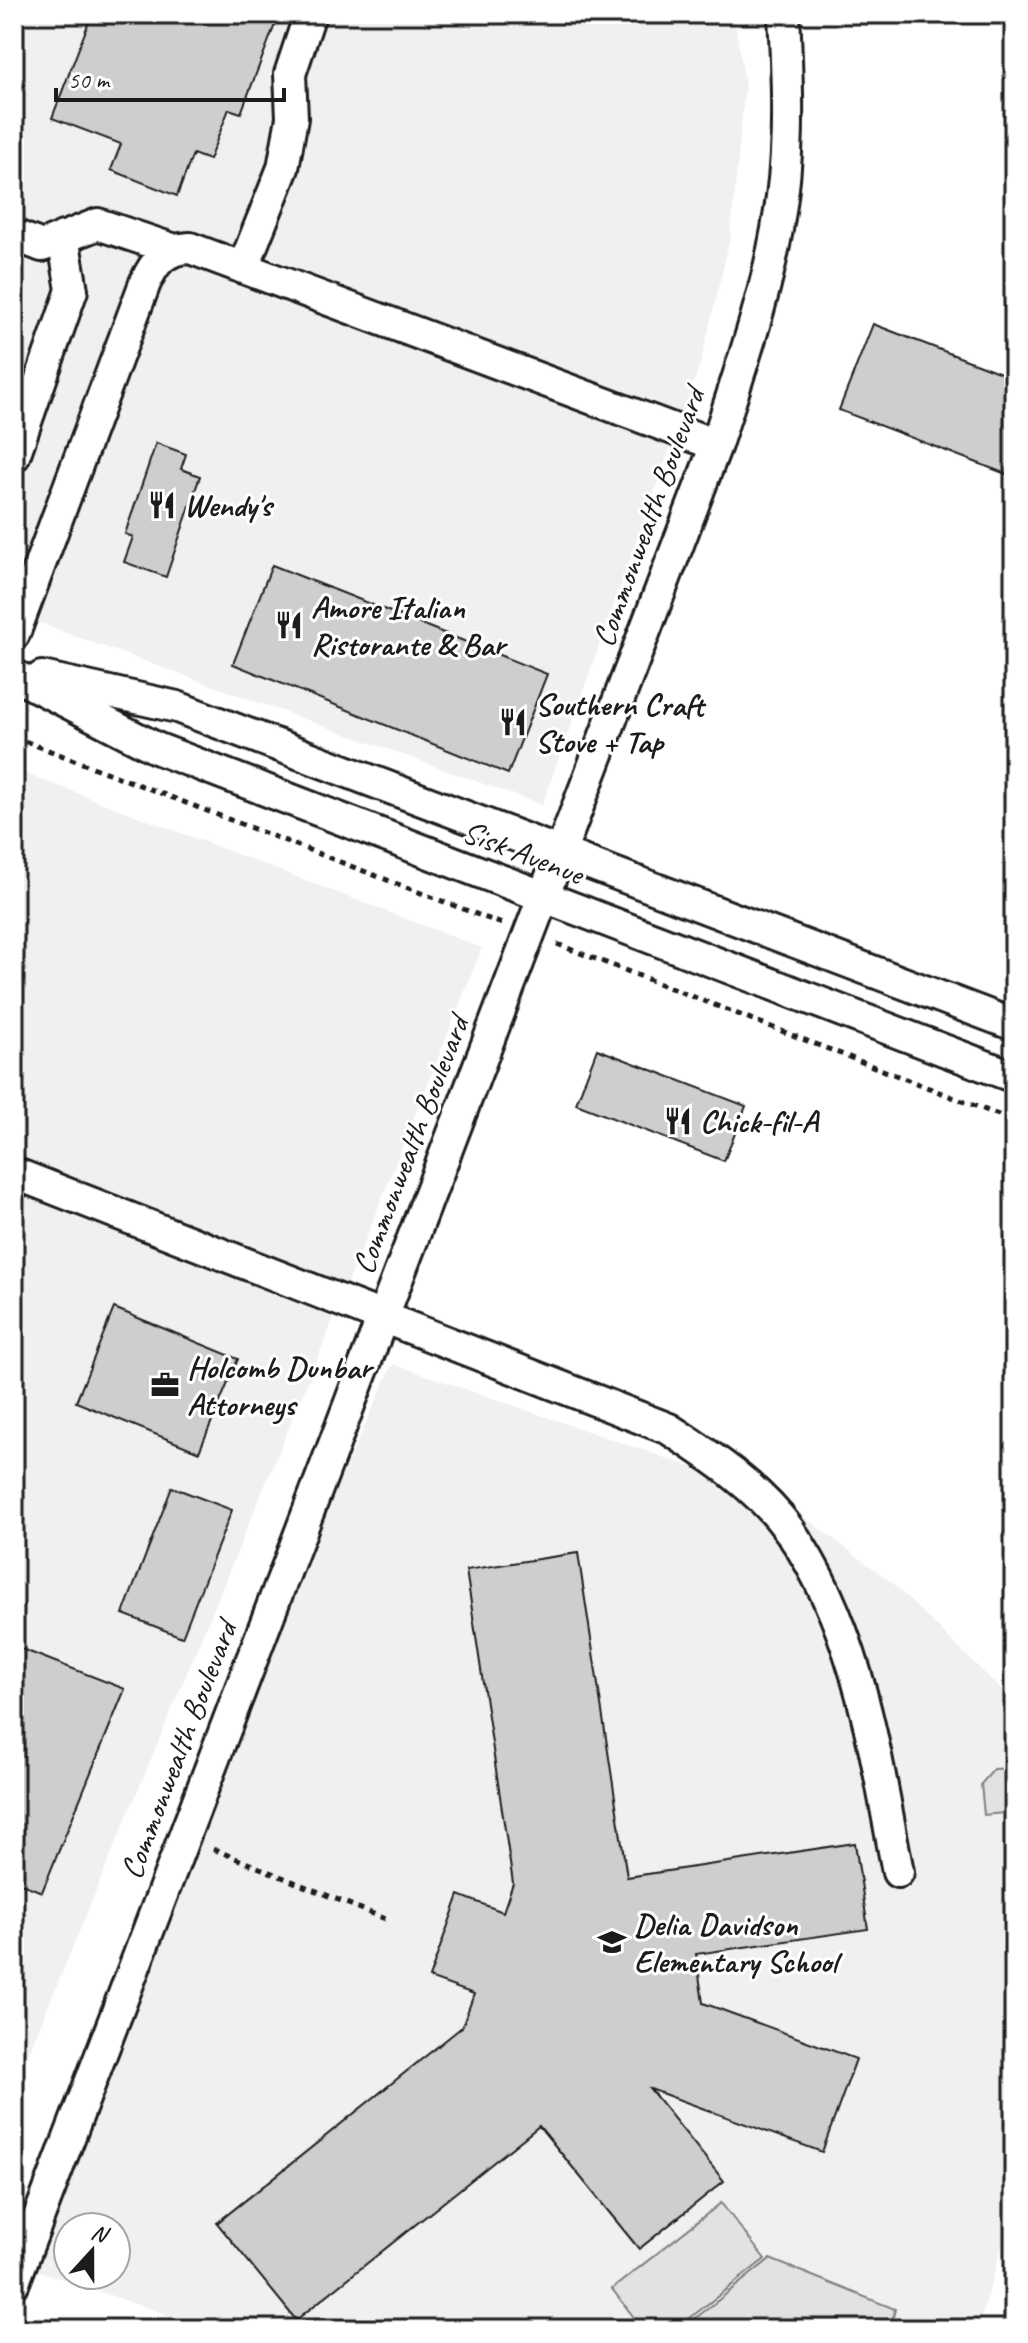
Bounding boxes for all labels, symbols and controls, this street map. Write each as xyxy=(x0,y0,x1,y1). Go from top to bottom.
scale bar xyxy=(56,52,284,102)
text: 50 m xyxy=(68,65,111,95)
street label: Commonwealth Boulevard xyxy=(583,377,716,652)
place label: Wendy's xyxy=(184,485,274,526)
restaurant icon: Wendy's xyxy=(147,490,177,520)
place label: Amore Italian Ristorante & Bar xyxy=(311,587,508,665)
restaurant icon: Amore Italian Ristorante & Bar xyxy=(274,610,304,640)
place label: Southern Craft Stove + Tap xyxy=(535,684,707,762)
restaurant icon: Southern Craft Stove + Tap xyxy=(498,707,528,737)
street label: Sisk Avenue xyxy=(457,811,592,895)
street label: Commonwealth Boulevard xyxy=(343,1006,480,1280)
place label: Chick-fil-A xyxy=(700,1101,820,1142)
restaurant icon: Chick-fil-A xyxy=(663,1106,693,1136)
place label: Holcomb Dunbar Attorneys xyxy=(187,1347,375,1425)
office icon: Holcomb Dunbar Attorneys xyxy=(150,1370,180,1400)
street label: Commonwealth Boulevard xyxy=(111,1611,248,1885)
place label: Delia Davidson Elementary School xyxy=(634,1904,843,1982)
school or university icon: Delia Davidson Elementary School xyxy=(597,1927,627,1957)
north arrow xyxy=(52,2211,132,2291)
text: N xyxy=(87,2218,113,2250)

